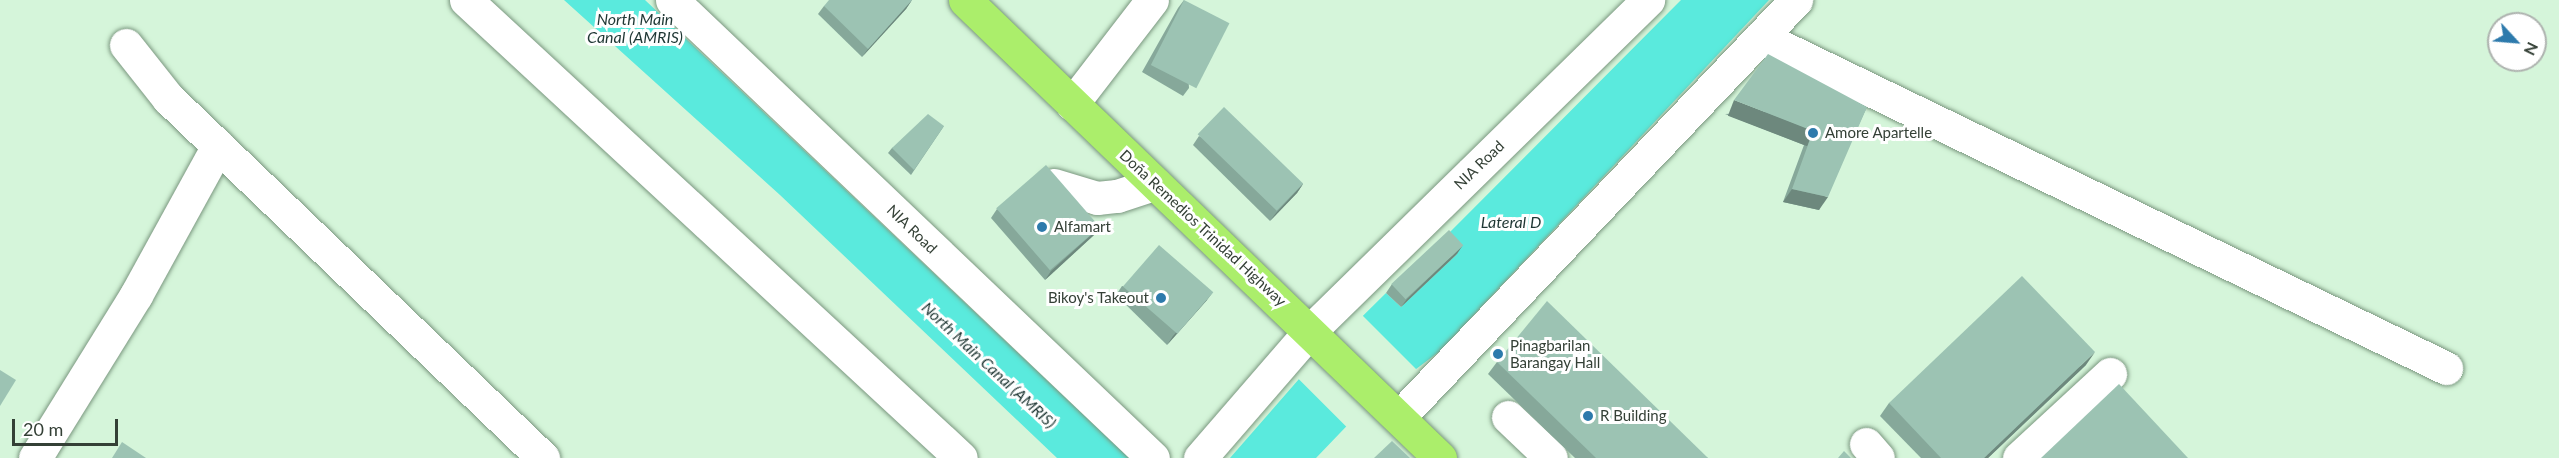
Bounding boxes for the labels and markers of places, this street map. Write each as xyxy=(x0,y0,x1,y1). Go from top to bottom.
place label: Amore Apartelle xyxy=(1825,124,1933,142)
marker: Amore Apartelle xyxy=(1806,126,1820,140)
place label: Alfamart xyxy=(1054,218,1111,236)
marker: Alfamart xyxy=(1035,220,1049,234)
place label: Bikoy's Takeout xyxy=(1047,289,1149,307)
marker: Bikoy's Takeout xyxy=(1154,291,1168,305)
place label: Pinagbarilan Barangay Hall xyxy=(1510,336,1601,371)
marker: Pinagbarilan Barangay Hall xyxy=(1491,347,1505,361)
place label: R Building xyxy=(1600,407,1666,425)
marker: R Building xyxy=(1581,409,1595,423)

